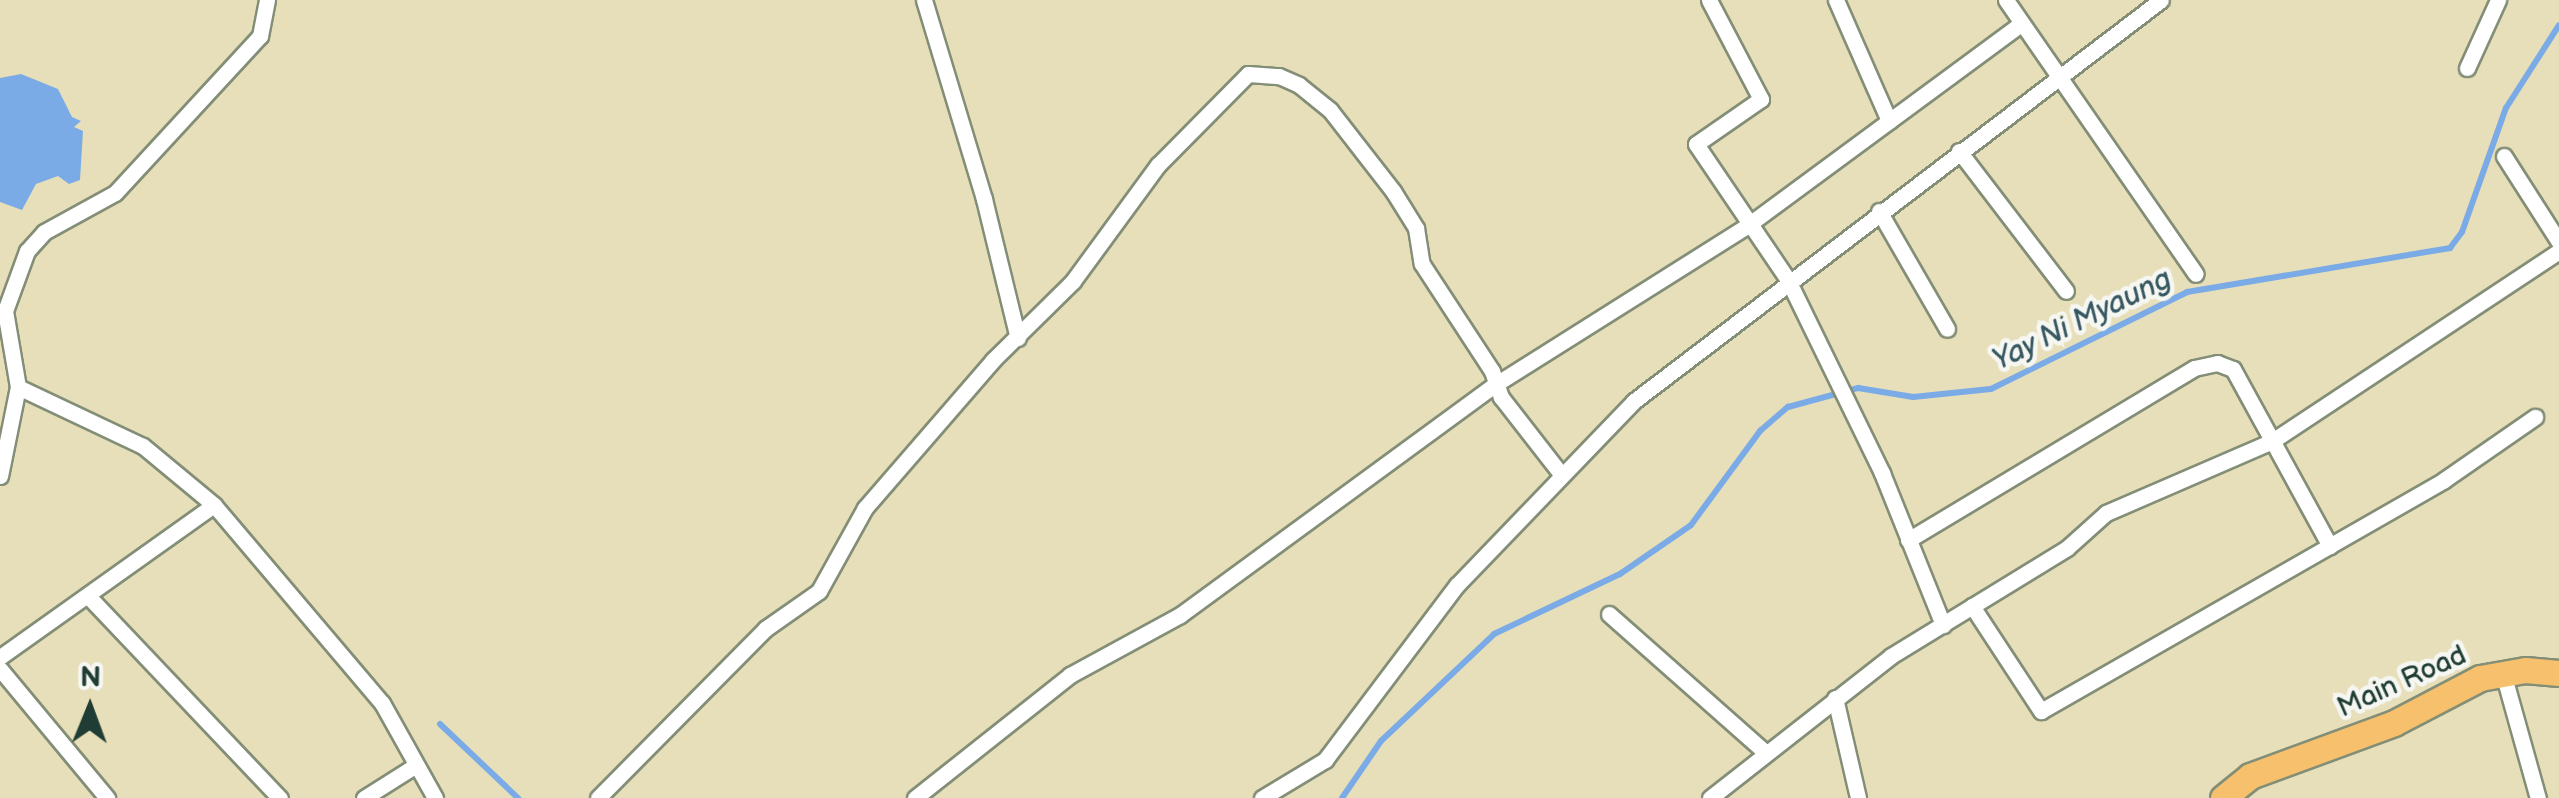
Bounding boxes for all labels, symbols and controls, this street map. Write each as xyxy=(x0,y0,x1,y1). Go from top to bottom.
water label: Yay Ni Myaung xyxy=(1986,261,2178,379)
street label: Main Road xyxy=(2332,639,2472,725)
north arrow xyxy=(40,658,140,758)
text: N xyxy=(80,661,101,694)

